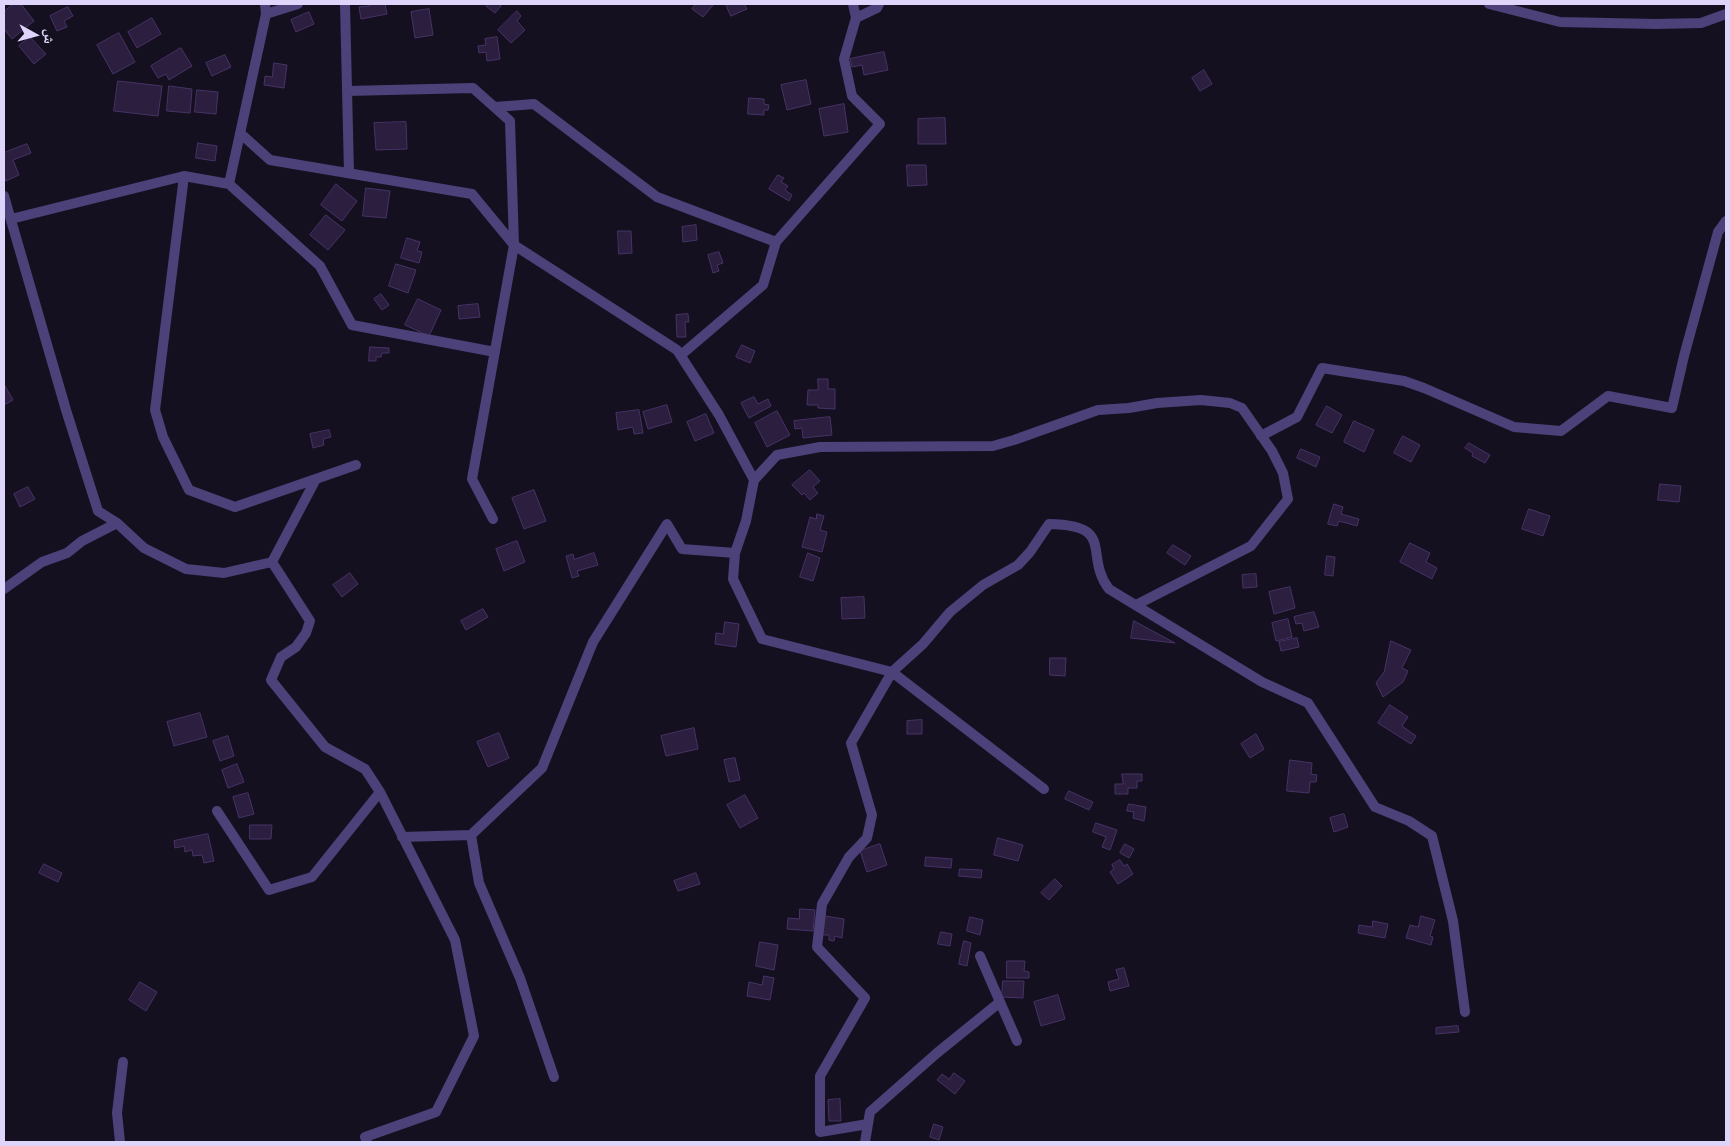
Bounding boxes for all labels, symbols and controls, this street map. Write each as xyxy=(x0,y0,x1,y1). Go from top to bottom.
north arrow xyxy=(10,10,60,60)
text: ش xyxy=(39,28,61,45)

